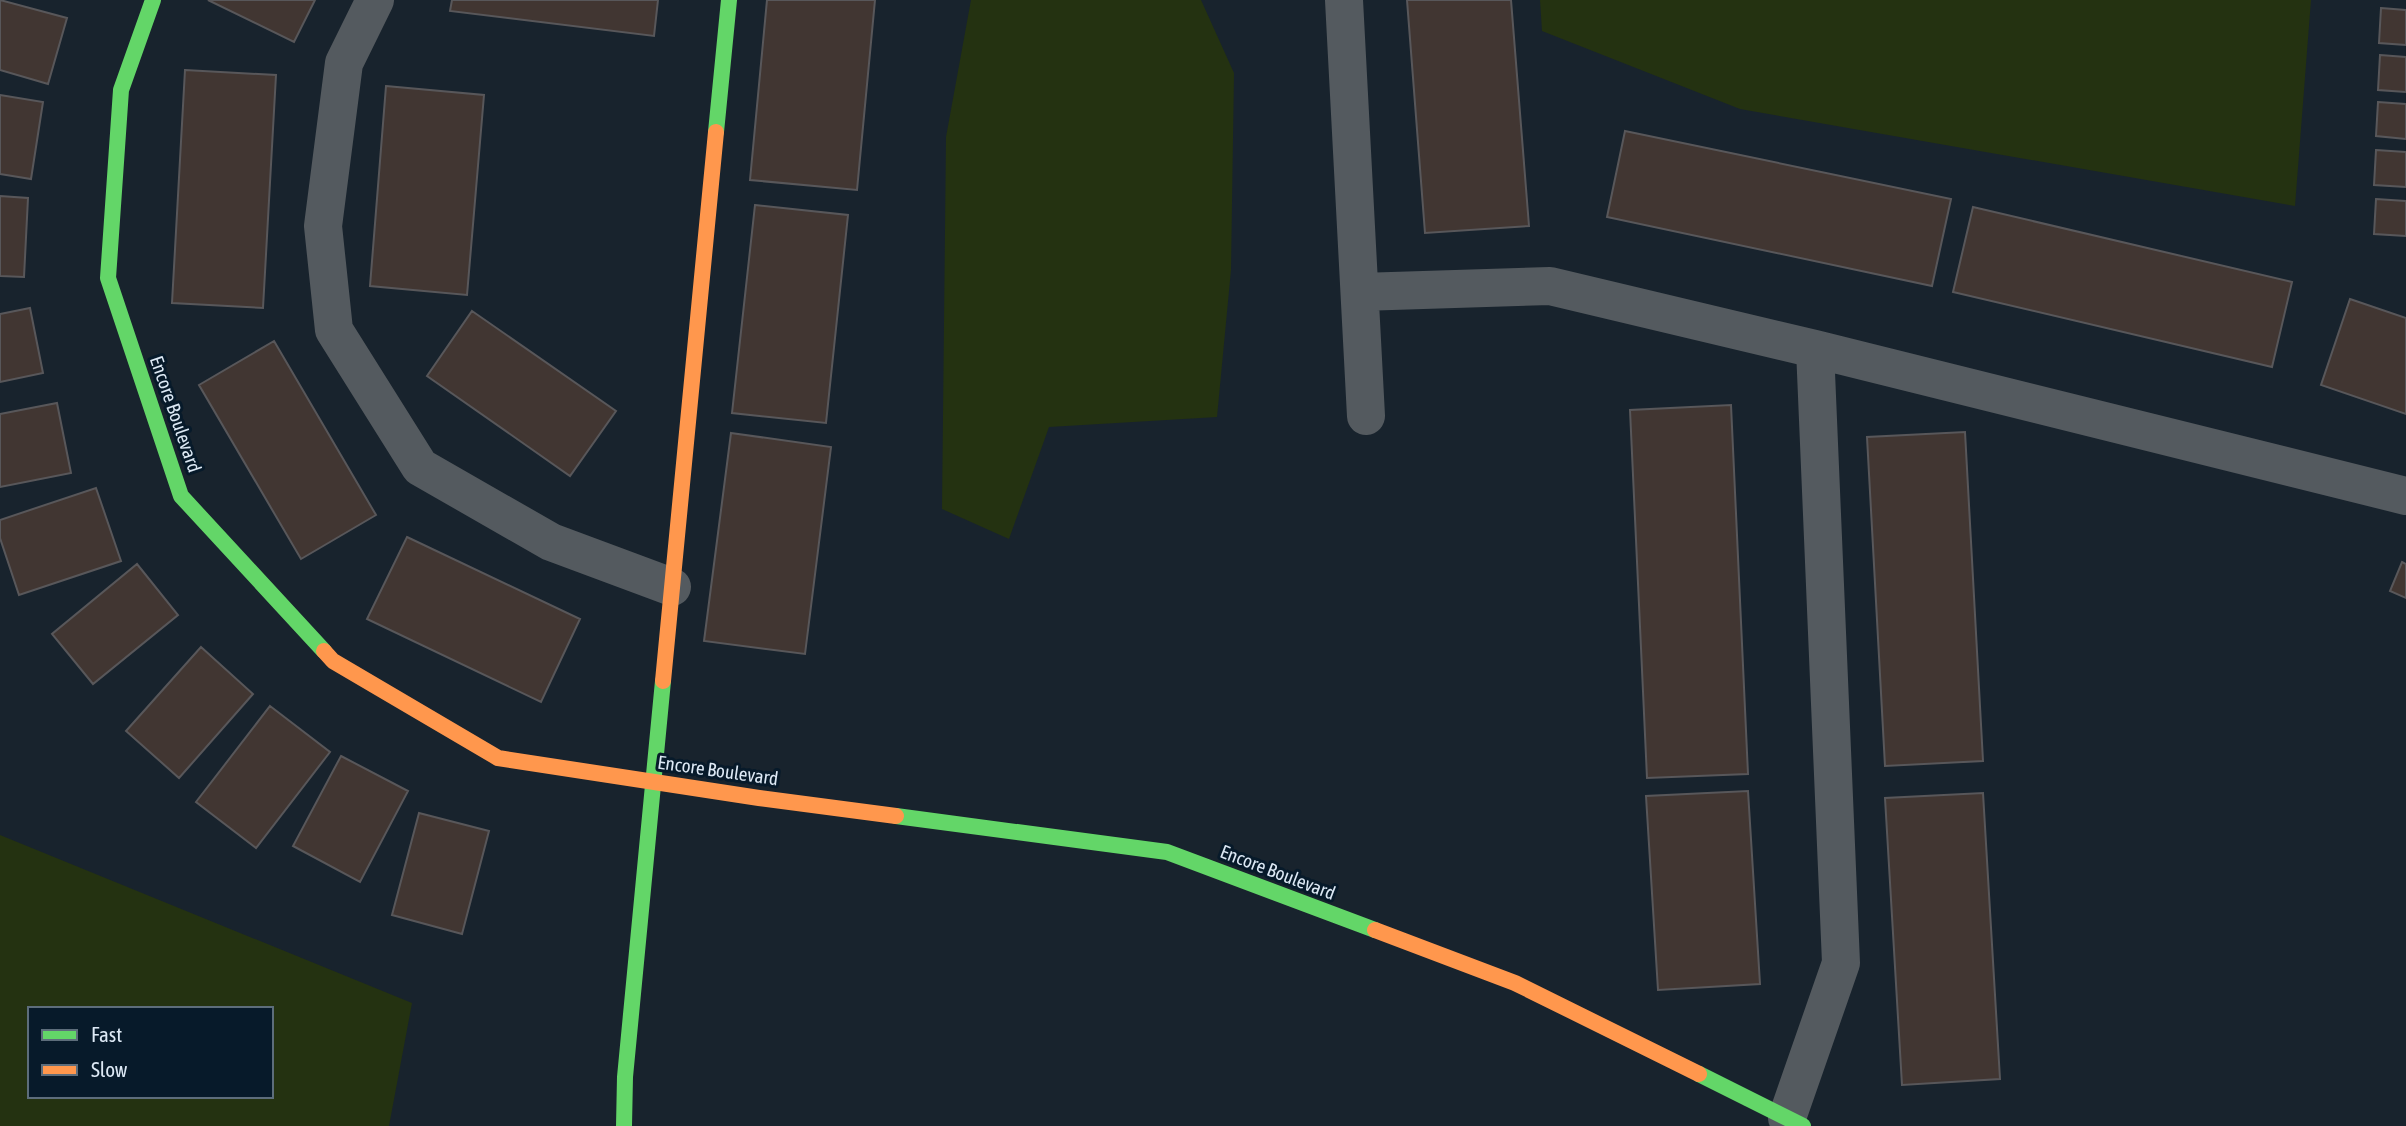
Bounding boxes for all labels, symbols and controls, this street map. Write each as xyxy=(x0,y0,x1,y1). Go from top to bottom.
street label: Encore Boulevard xyxy=(146,353,206,475)
street label: Encore Boulevard xyxy=(656,751,780,789)
street label: Encore Boulevard xyxy=(1217,840,1339,904)
legend xyxy=(28,1007,273,1098)
text: Fast xyxy=(91,1022,122,1046)
text: Slow xyxy=(91,1057,128,1081)

